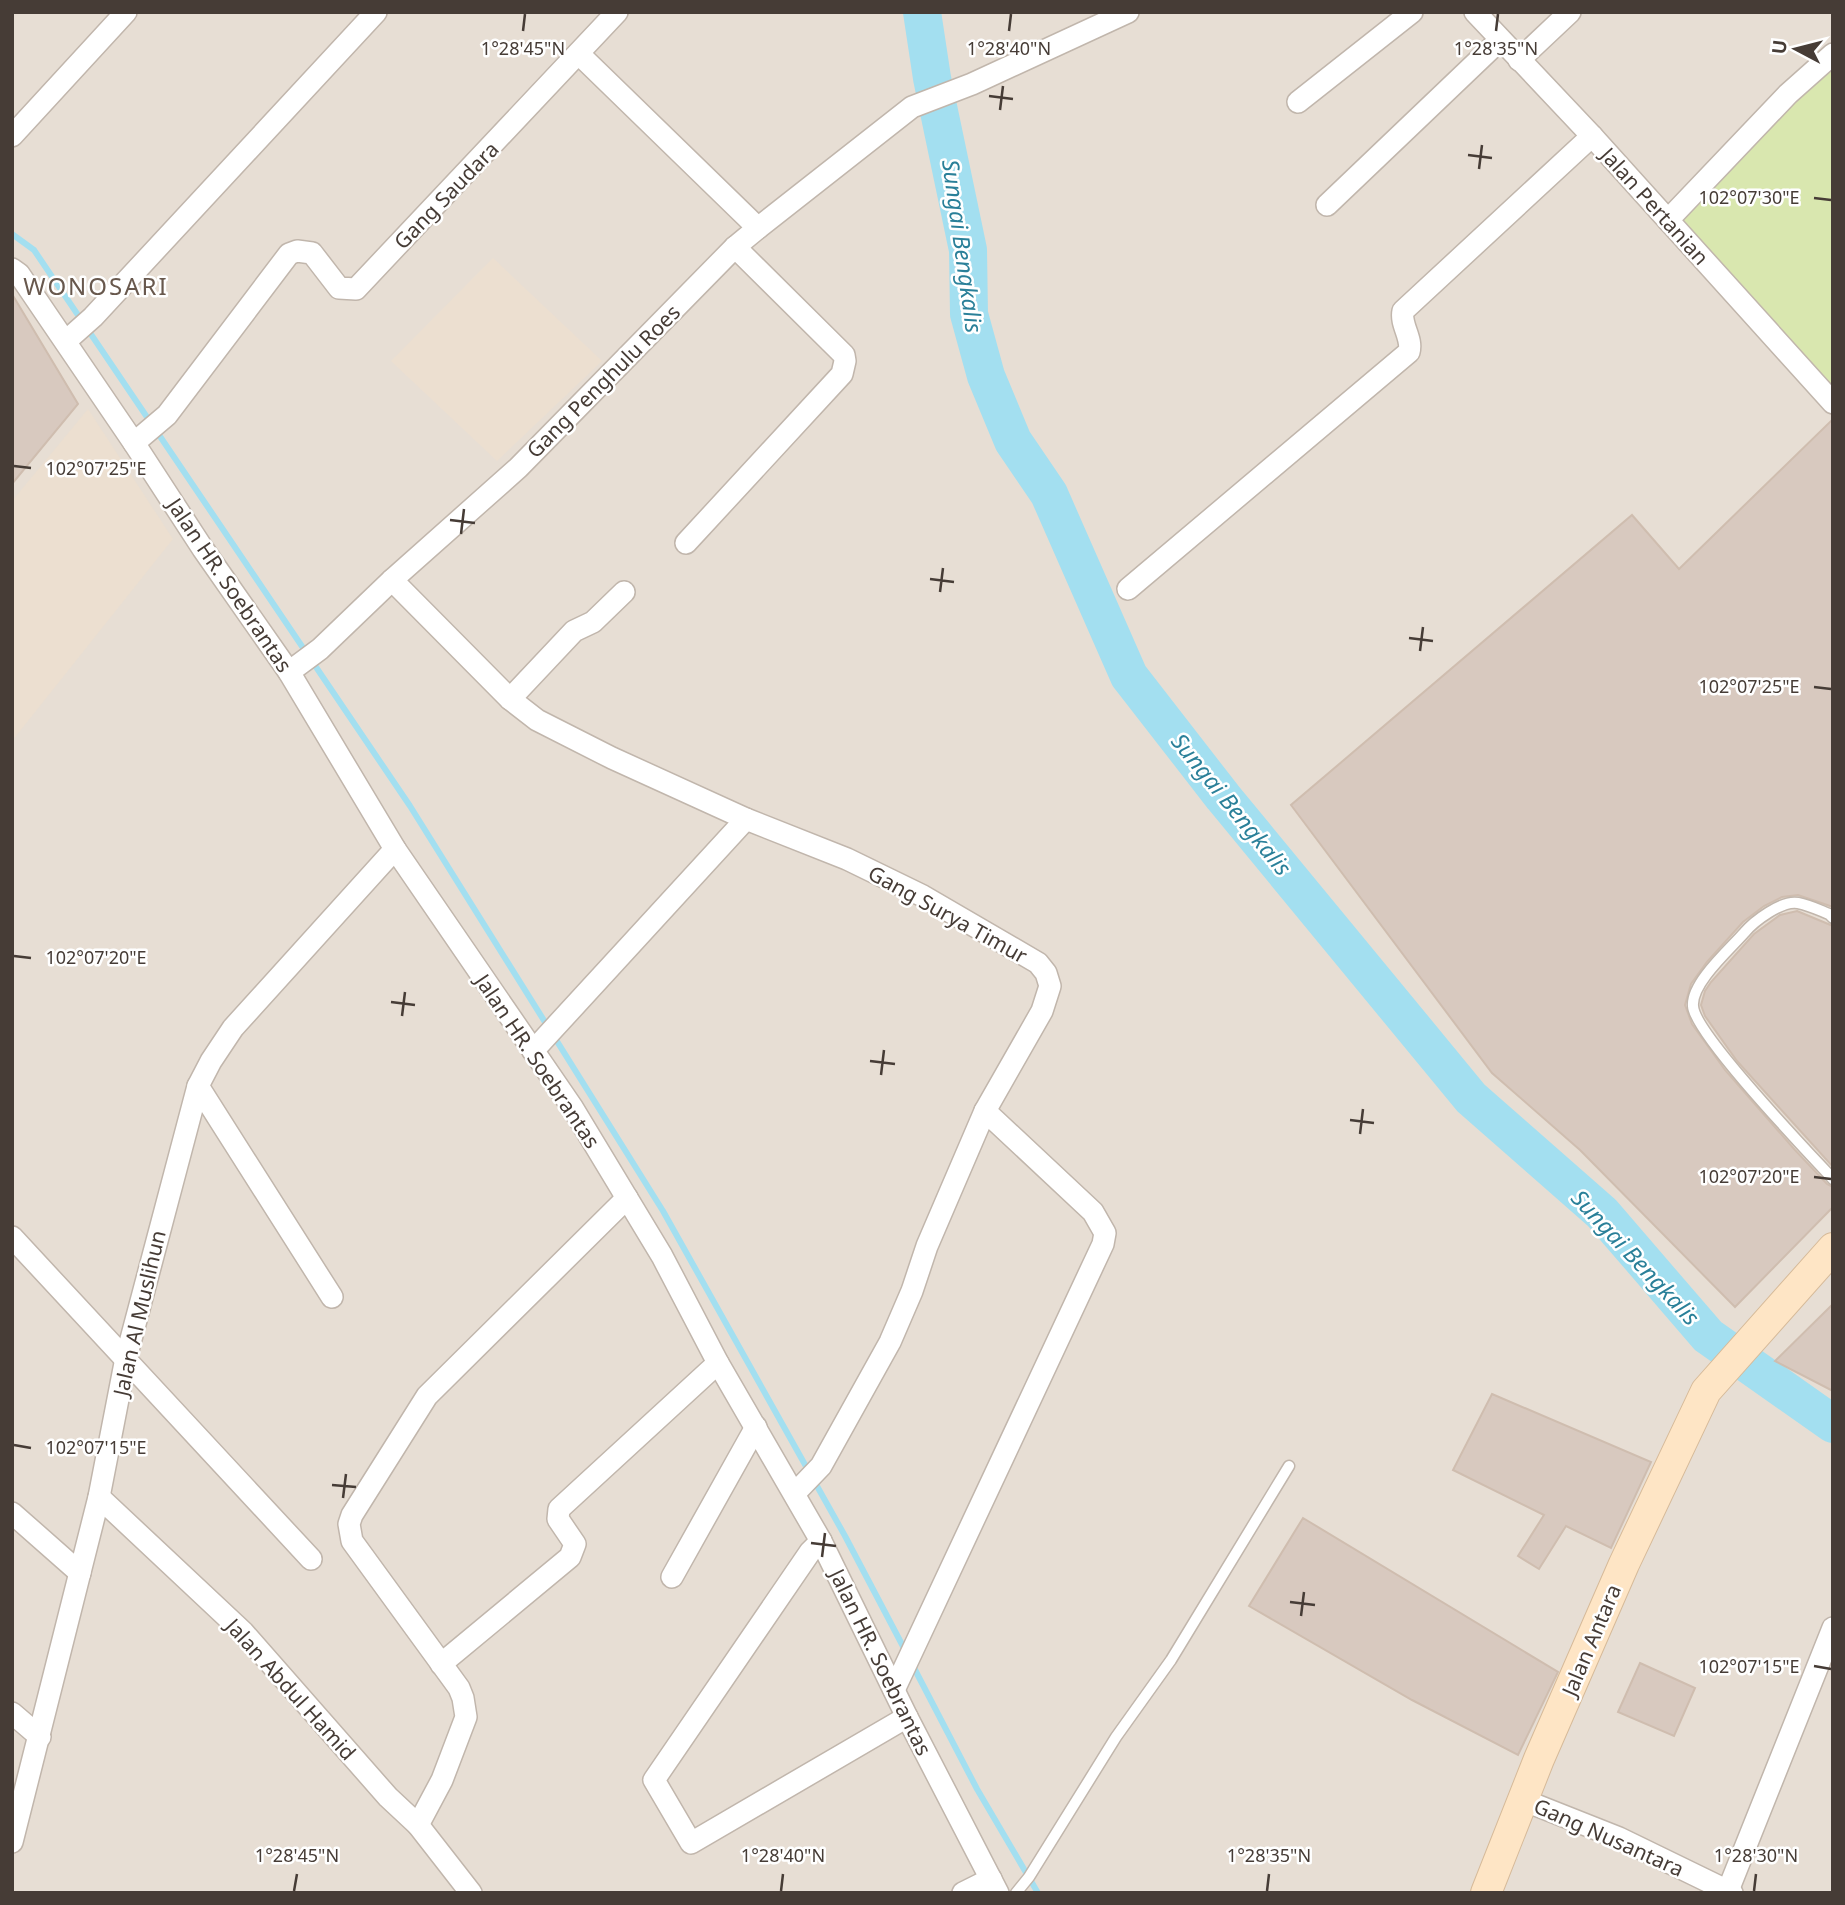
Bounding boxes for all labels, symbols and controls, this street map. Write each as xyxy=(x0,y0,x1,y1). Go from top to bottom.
north arrow xyxy=(1761,14,1831,84)
text: 1°28'45"N xyxy=(481,36,565,60)
text: 1°28'40"N xyxy=(967,36,1051,60)
text: 1°28'35"N xyxy=(1454,36,1538,60)
text: U xyxy=(1765,38,1793,56)
street label: Gang Saudara xyxy=(387,135,505,255)
street label: Jalan Pertanian xyxy=(1593,140,1715,271)
water label: Sungai Bengkalis xyxy=(935,157,991,335)
text: 102°07'30"E xyxy=(1698,185,1800,209)
district label: WONOSARI xyxy=(23,269,169,302)
street label: Gang Penghulu Roes xyxy=(520,298,686,464)
text: 102°07'25"E xyxy=(45,456,147,480)
street label: Jalan HR. Soebrantas xyxy=(160,491,299,678)
text: 102°07'25"E xyxy=(1698,674,1800,698)
water label: Sungai Bengkalis xyxy=(1165,726,1299,882)
street label: Gang Surya Timur xyxy=(863,859,1033,970)
text: 102°07'20"E xyxy=(45,945,147,969)
street label: Jalan HR. Soebrantas xyxy=(468,967,607,1154)
text: 102°07'20"E xyxy=(1698,1164,1800,1188)
water label: Sungai Bengkalis xyxy=(1565,1182,1707,1332)
street label: Jalan Al Muslihun xyxy=(106,1227,172,1401)
text: 102°07'15"E xyxy=(45,1435,147,1459)
street label: Jalan HR. Soebrantas xyxy=(823,1562,938,1760)
street label: Jalan Antara xyxy=(1554,1580,1627,1702)
street label: Jalan Abdul Hamid xyxy=(219,1611,362,1766)
text: 102°07'15"E xyxy=(1698,1654,1800,1678)
street label: Gang Nusantara xyxy=(1530,1791,1688,1883)
text: 1°28'45"N xyxy=(255,1843,339,1867)
text: 1°28'40"N xyxy=(741,1843,825,1867)
text: 1°28'35"N xyxy=(1227,1843,1311,1867)
text: 1°28'30"N xyxy=(1714,1843,1798,1867)

